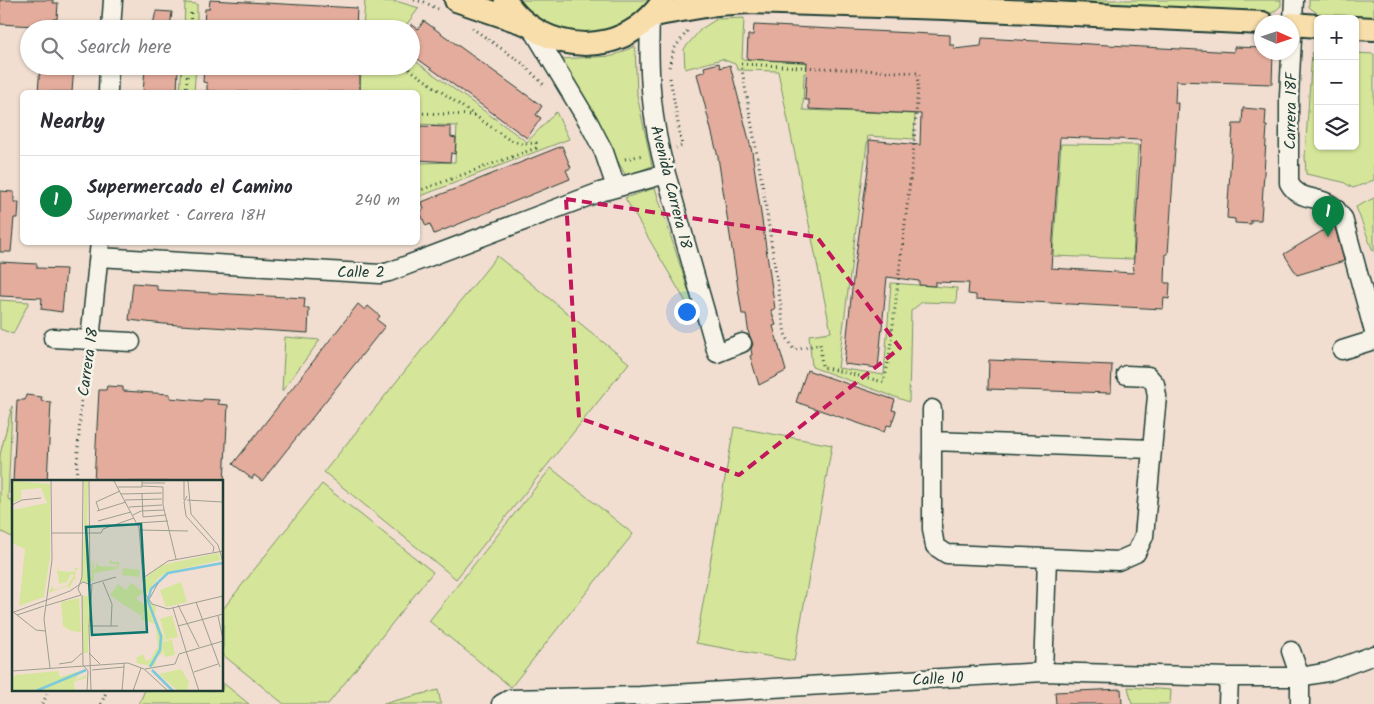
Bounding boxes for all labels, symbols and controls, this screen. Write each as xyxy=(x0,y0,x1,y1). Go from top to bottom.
north arrow xyxy=(1254,15,1299,60)
map controls xyxy=(1314,15,1359,150)
button: + xyxy=(1314,15,1359,60)
search box xyxy=(20,20,420,75)
text: Search here xyxy=(78,33,172,63)
icon: search xyxy=(38,34,66,62)
button: − xyxy=(1314,60,1359,105)
street label: Carrera 18F xyxy=(1278,71,1305,150)
button: layers xyxy=(1314,105,1359,150)
text: Nearby xyxy=(40,106,105,139)
street label: Avenida Carrera 18 xyxy=(643,123,698,252)
text: Supermercado el Camino xyxy=(87,173,293,203)
text: 1 xyxy=(54,188,58,213)
text: 240 m xyxy=(355,188,400,213)
pin: 1 xyxy=(1312,196,1344,237)
text: Supermarket · Carrera 18H xyxy=(87,203,266,228)
street label: Calle 2 xyxy=(337,260,385,285)
your location xyxy=(674,299,700,325)
street label: Carrera 18 xyxy=(71,326,106,398)
inset map xyxy=(12,480,224,692)
street label: Calle 10 xyxy=(912,666,964,693)

